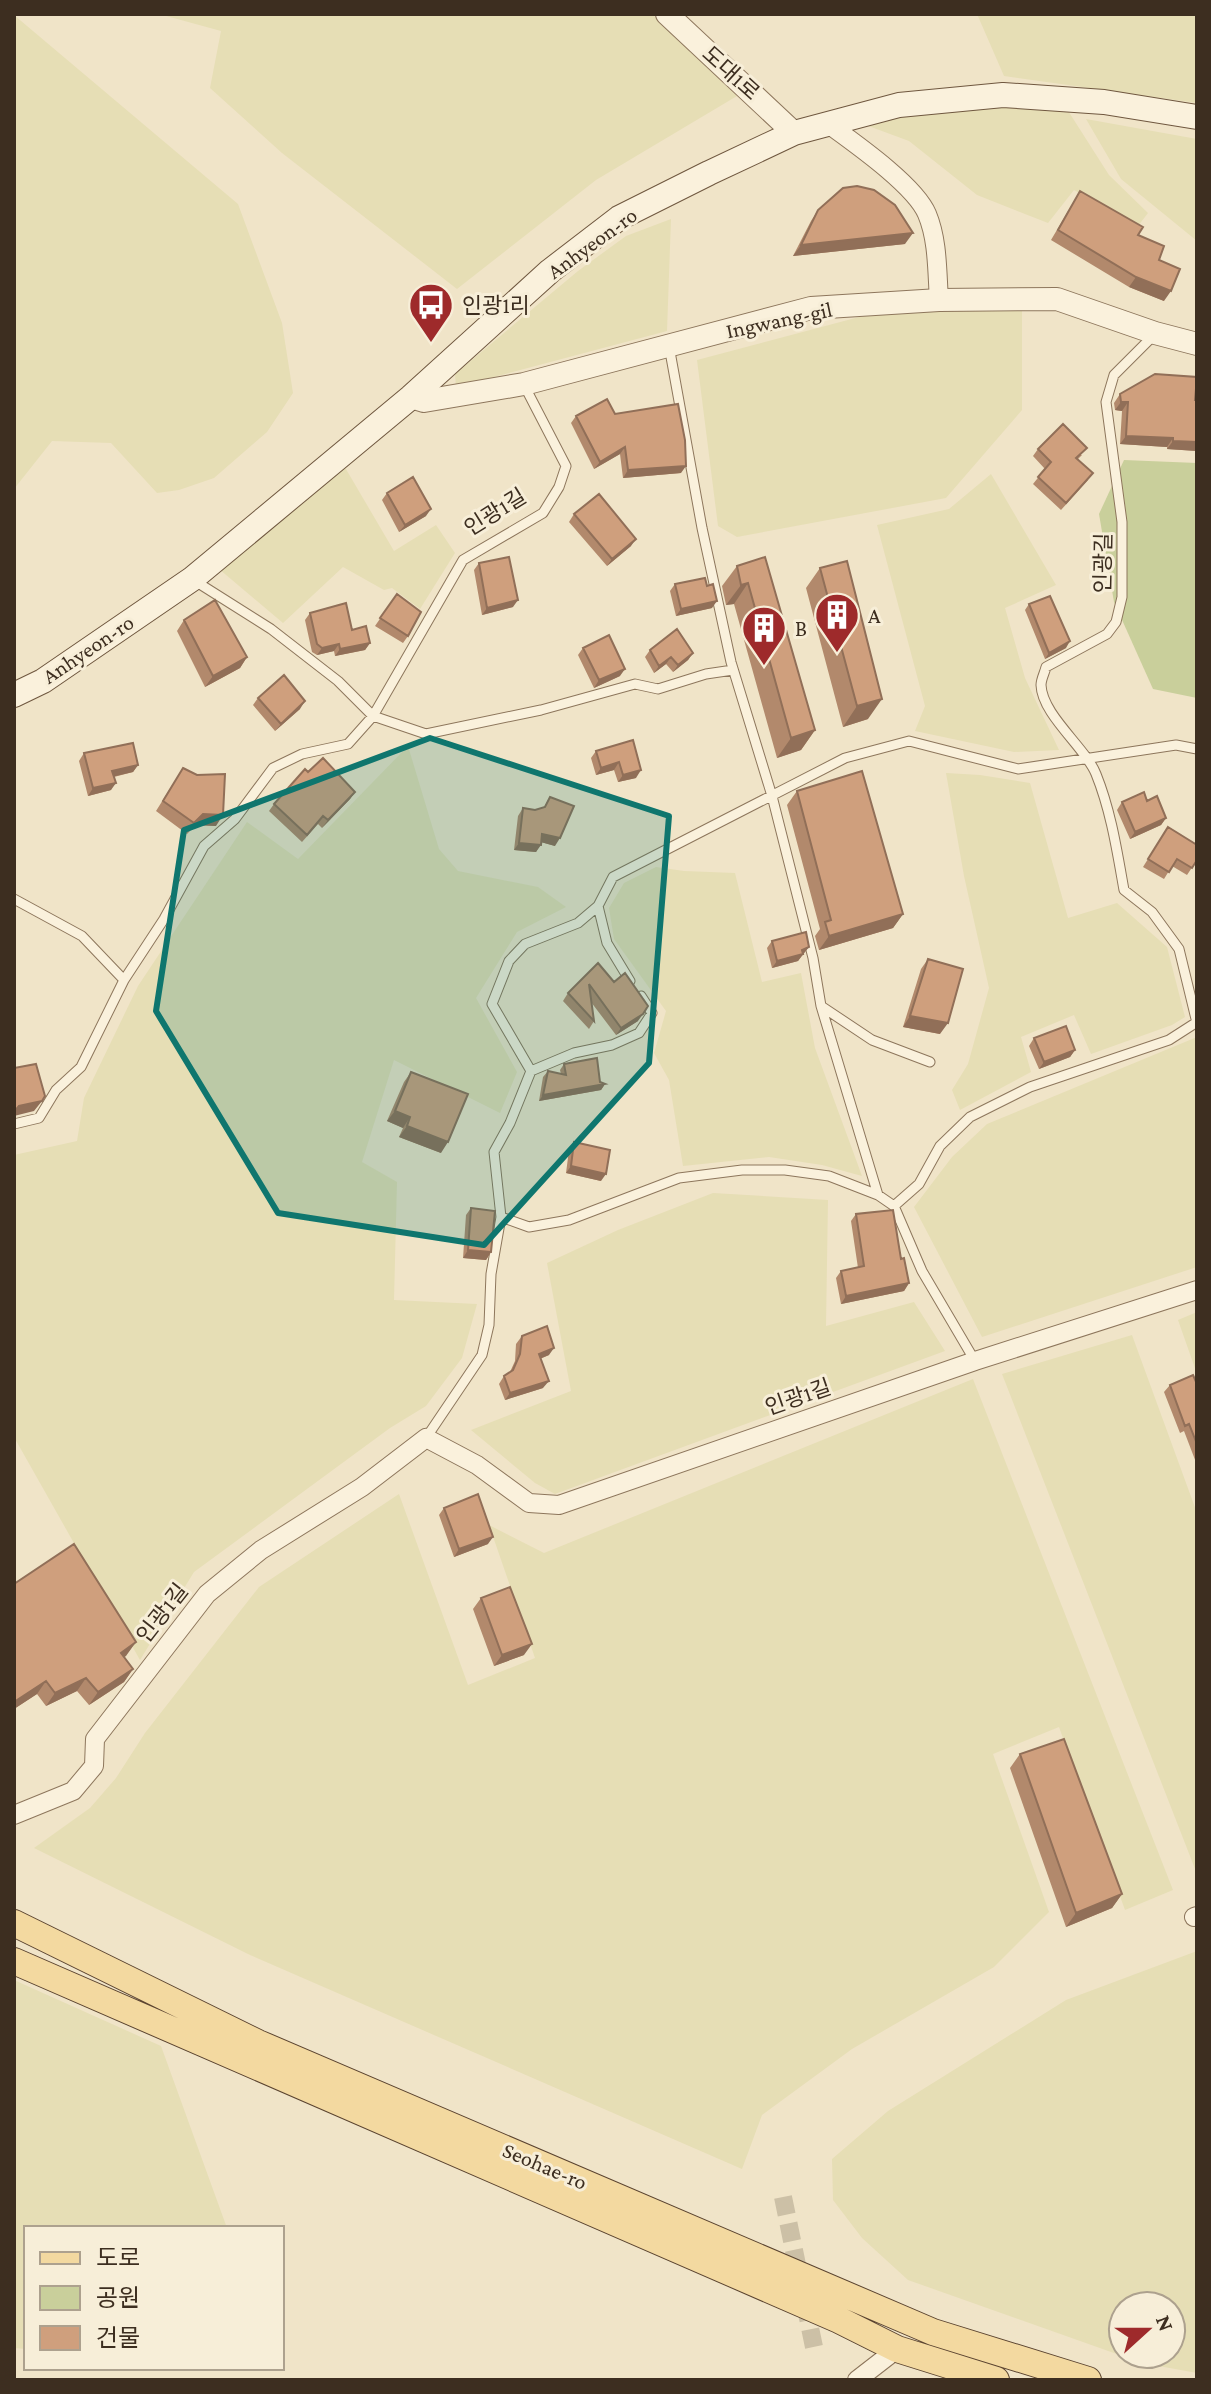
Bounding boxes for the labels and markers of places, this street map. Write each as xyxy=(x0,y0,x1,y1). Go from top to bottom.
bus stop icon: 인광1리 xyxy=(407,281,455,344)
place label: 인광1리 xyxy=(462,293,530,318)
building icon: A xyxy=(813,591,861,654)
place label: A xyxy=(868,603,881,628)
building icon: B xyxy=(740,604,788,667)
place label: B xyxy=(795,616,807,641)

